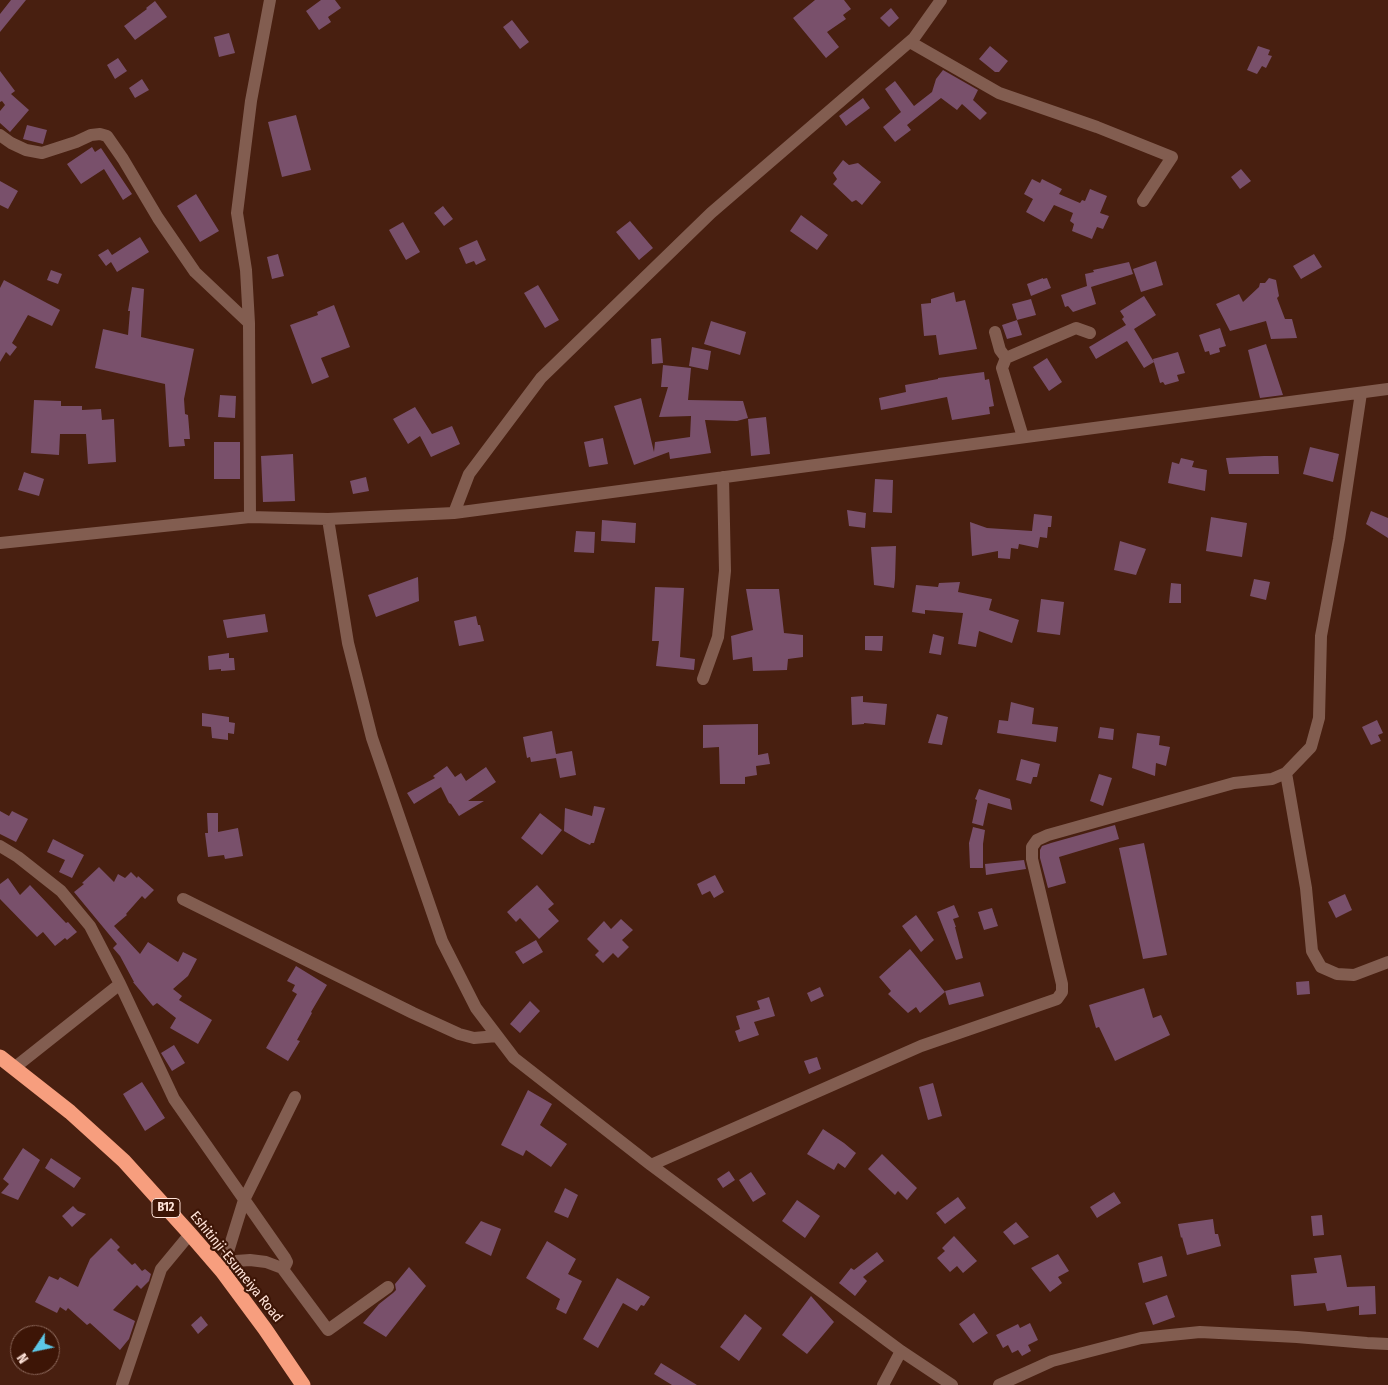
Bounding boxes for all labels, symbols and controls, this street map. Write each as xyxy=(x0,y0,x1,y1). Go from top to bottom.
road number: B12 xyxy=(152,1198,180,1218)
street label: Eshitinji-Esumeiya Road xyxy=(186,1208,286,1326)
north arrow xyxy=(10,1325,60,1375)
text: N xyxy=(14,1350,32,1366)

